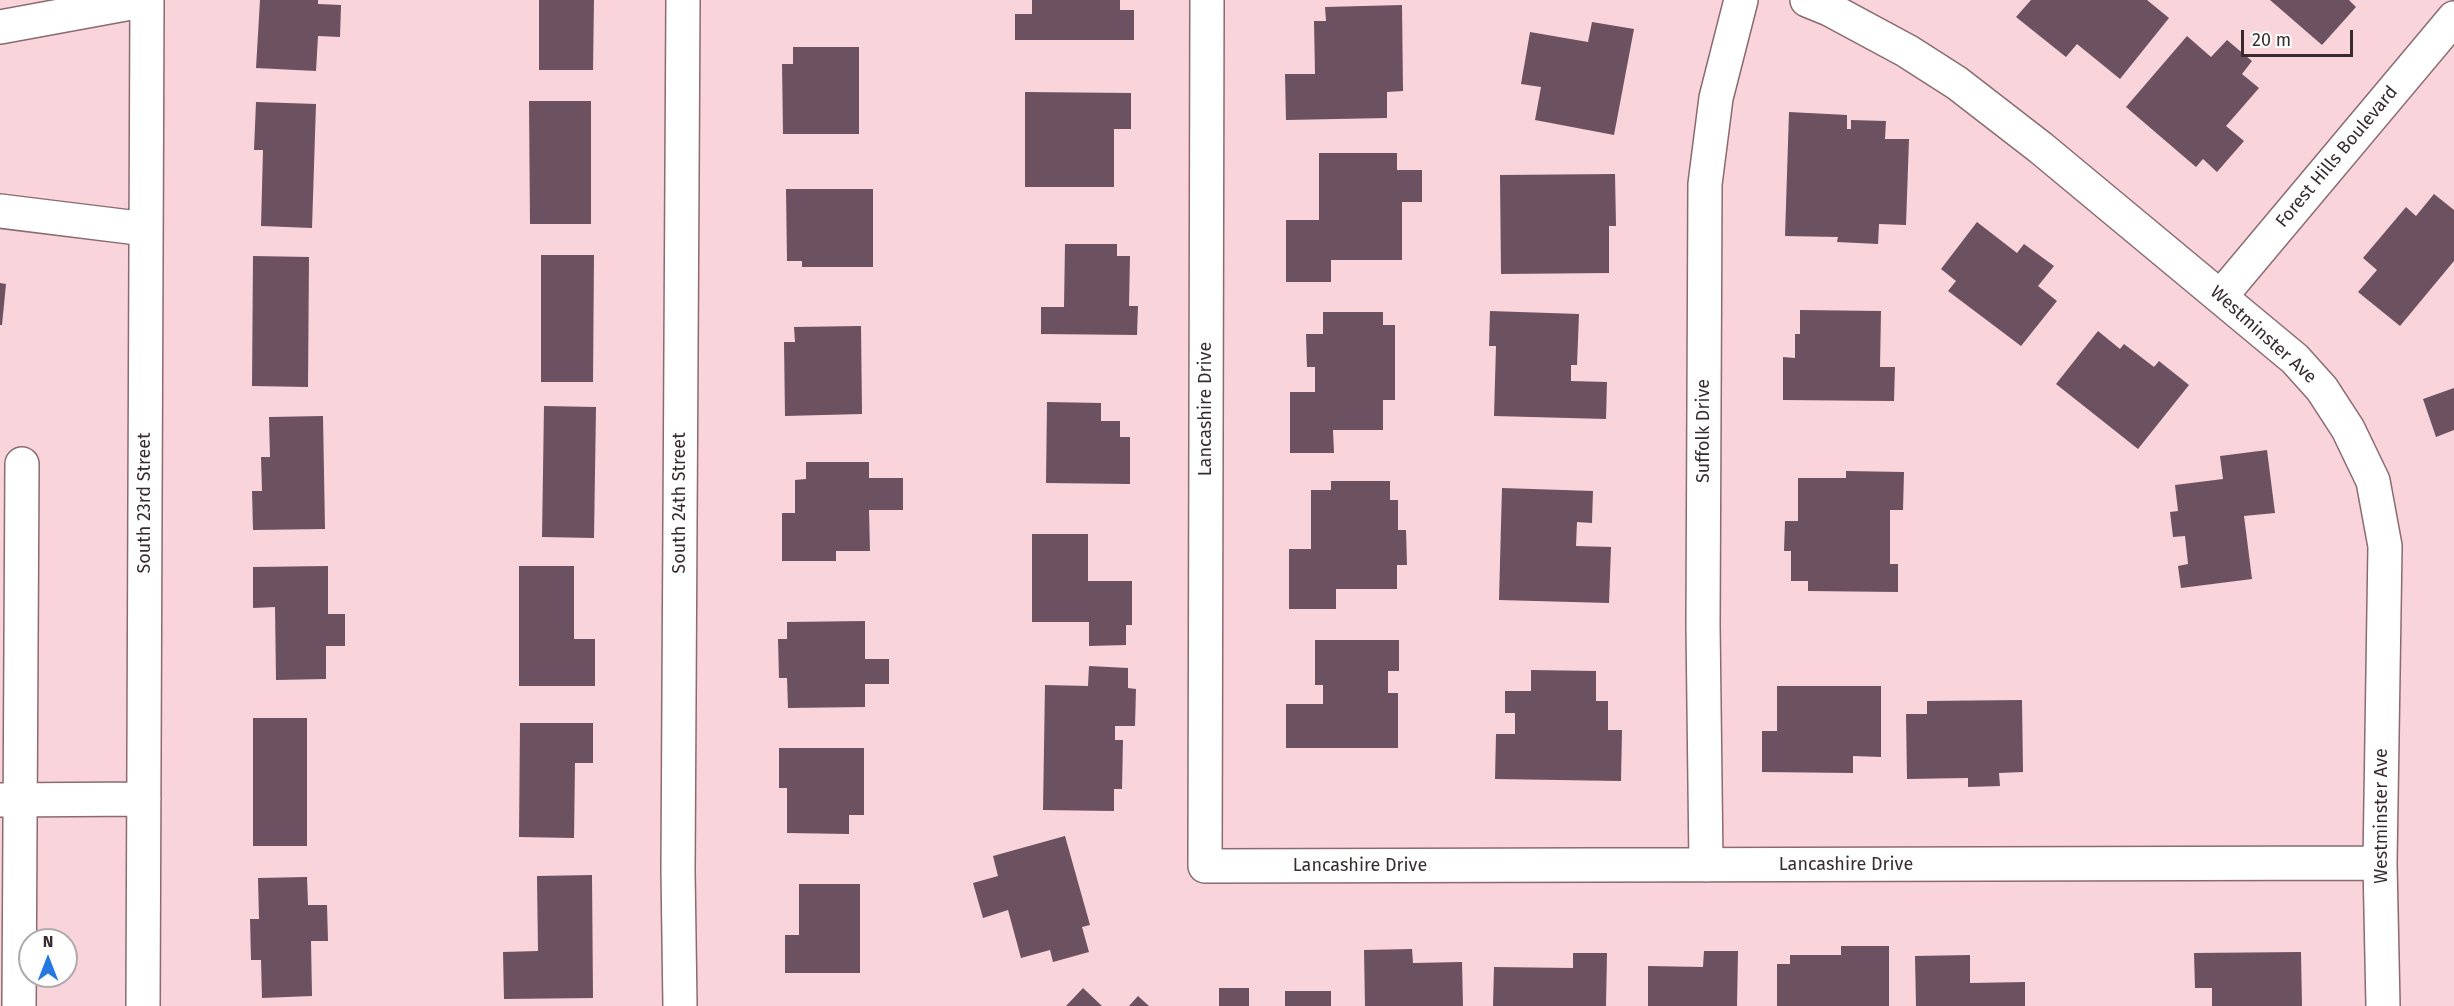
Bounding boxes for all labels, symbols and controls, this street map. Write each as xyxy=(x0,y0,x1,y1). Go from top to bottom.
scale bar xyxy=(2244,18,2356,56)
text: 20 m xyxy=(2252,29,2291,51)
street label: Forest Hills Boulevard xyxy=(2272,82,2402,232)
street label: Westminster Ave xyxy=(2205,282,2321,388)
street label: Lancashire Drive xyxy=(1195,342,1217,476)
street label: Suffolk Drive xyxy=(1693,379,1715,483)
street label: South 23rd Street xyxy=(134,432,156,574)
street label: South 24th Street xyxy=(669,432,691,574)
street label: Westminster Ave xyxy=(2371,748,2393,884)
street label: Lancashire Drive xyxy=(1779,854,1913,876)
street label: Lancashire Drive xyxy=(1293,855,1427,877)
north arrow xyxy=(18,928,78,988)
text: N xyxy=(43,932,53,951)

